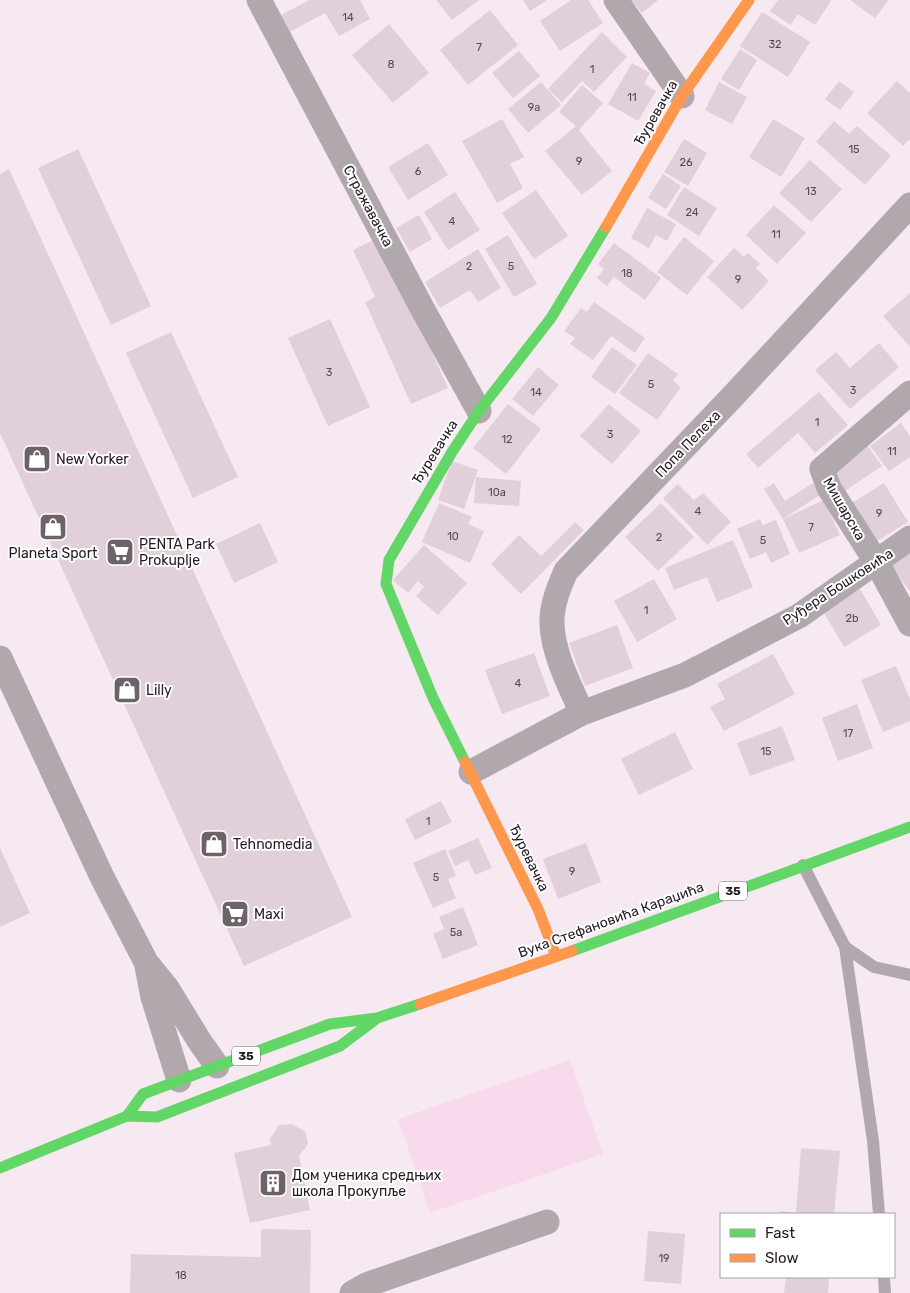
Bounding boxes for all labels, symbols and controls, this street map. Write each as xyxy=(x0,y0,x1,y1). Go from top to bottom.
house number: 14 xyxy=(342,11,354,24)
house number: 32 xyxy=(768,38,782,51)
house number: 7 xyxy=(476,41,482,54)
house number: 8 xyxy=(388,58,395,71)
house number: 1 xyxy=(590,63,594,76)
street label: Ђуревачка xyxy=(631,77,681,149)
house number: 11 xyxy=(627,91,637,104)
house number: 9a xyxy=(528,101,540,114)
house number: 15 xyxy=(848,143,860,156)
house number: 9 xyxy=(576,155,582,168)
house number: 26 xyxy=(679,156,693,169)
street label: Стражавачка xyxy=(339,162,397,250)
house number: 6 xyxy=(415,165,422,178)
house number: 13 xyxy=(805,185,817,198)
house number: 24 xyxy=(685,206,699,219)
house number: 4 xyxy=(449,215,456,228)
house number: 11 xyxy=(771,228,781,241)
house number: 2 xyxy=(466,260,472,273)
house number: 5 xyxy=(508,260,515,273)
house number: 18 xyxy=(621,267,633,280)
house number: 9 xyxy=(735,273,741,286)
house number: 3 xyxy=(326,366,333,379)
house number: 5 xyxy=(648,378,655,391)
house number: 3 xyxy=(850,384,857,397)
house number: 14 xyxy=(530,386,542,399)
street label: Попа Пелеха xyxy=(652,407,724,481)
house number: 1 xyxy=(815,416,819,429)
street label: Ђуревачка xyxy=(409,417,461,487)
house number: 3 xyxy=(607,428,614,441)
house number: 12 xyxy=(501,433,513,446)
shop icon: New Yorker xyxy=(22,444,52,474)
house number: 11 xyxy=(887,445,897,458)
place label: New Yorker xyxy=(56,451,129,468)
street label: Мишарска xyxy=(819,475,869,543)
house number: 10a xyxy=(488,486,506,499)
house number: 4 xyxy=(695,505,702,518)
house number: 9 xyxy=(876,507,882,520)
shop icon: Planeta Sport xyxy=(38,512,68,542)
house number: 7 xyxy=(808,521,814,534)
house number: 10 xyxy=(447,530,459,543)
house number: 2 xyxy=(656,531,662,544)
house number: 5 xyxy=(760,534,767,547)
place label: PENTA Park Prokuplje xyxy=(139,536,216,569)
supermarket icon: PENTA Park Prokuplje xyxy=(105,537,135,567)
place label: Planeta Sport xyxy=(9,545,98,562)
street label: Руђера Бошковића xyxy=(780,545,896,629)
house number: 1 xyxy=(644,604,648,617)
house number: 2b xyxy=(845,612,859,625)
shop icon: Lilly xyxy=(112,675,142,705)
house number: 4 xyxy=(515,677,522,690)
place label: Lilly xyxy=(146,682,172,699)
house number: 17 xyxy=(843,727,854,740)
house number: 15 xyxy=(760,745,772,758)
house number: 1 xyxy=(426,815,430,828)
street label: Ђуревачка xyxy=(506,822,552,894)
shop icon: Tehnomedia xyxy=(199,829,229,859)
place label: Tehnomedia xyxy=(233,836,312,853)
house number: 9 xyxy=(569,865,575,878)
house number: 5 xyxy=(433,871,440,884)
street label: Вука Стефановића Караџића xyxy=(516,878,706,962)
road number: 35 xyxy=(719,881,747,900)
supermarket icon: Maxi xyxy=(220,899,250,929)
place label: Maxi xyxy=(254,906,284,923)
house number: 5a xyxy=(450,926,462,939)
road number: 35 xyxy=(232,1046,260,1066)
place label: Дом ученика средњих школа Прокупље xyxy=(292,1167,442,1200)
building icon: Дом ученика средњих школа Прокупље xyxy=(258,1168,288,1198)
legend xyxy=(720,1213,895,1278)
text: Fast xyxy=(765,1224,795,1242)
text: Slow xyxy=(765,1249,798,1267)
house number: 19 xyxy=(658,1252,670,1265)
house number: 18 xyxy=(175,1269,187,1282)

